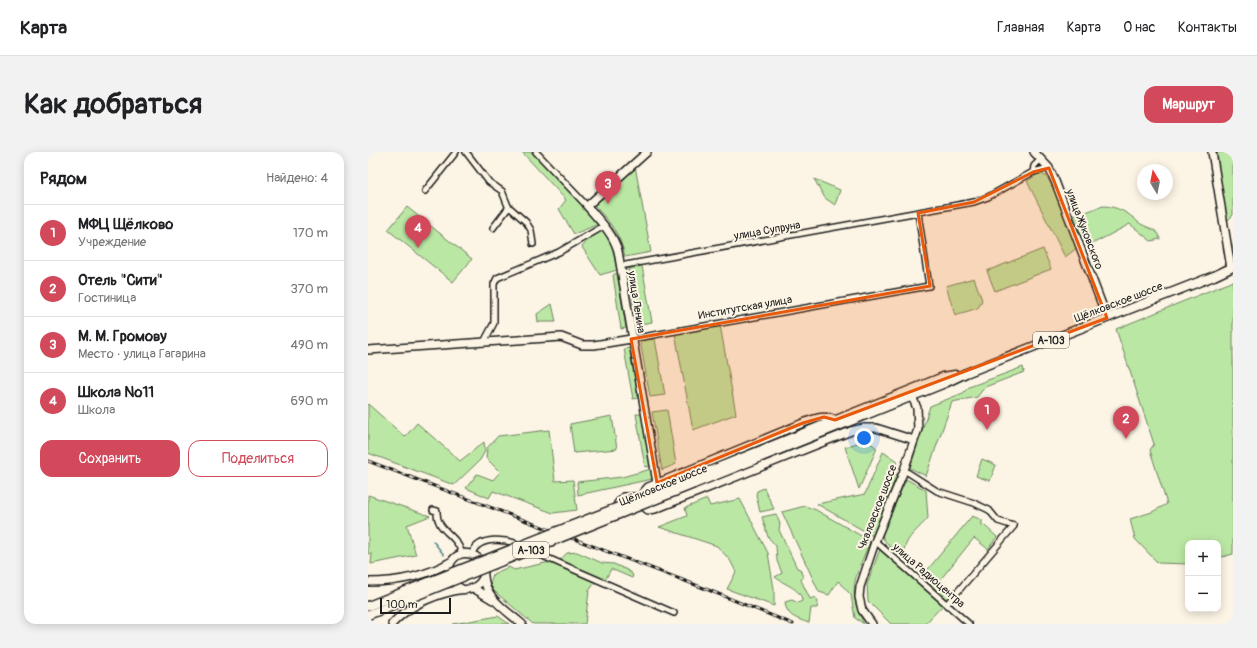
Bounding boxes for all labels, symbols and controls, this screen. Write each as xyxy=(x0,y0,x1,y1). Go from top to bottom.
text: Карта xyxy=(20,16,67,40)
text: Главная xyxy=(997,19,1044,36)
text: Карта xyxy=(1066,19,1101,36)
text: О нас xyxy=(1123,19,1156,36)
text: Контакты xyxy=(1178,19,1237,36)
button: Маршрут xyxy=(1144,86,1233,123)
text: Как добраться xyxy=(24,87,202,122)
north arrow xyxy=(1137,164,1173,200)
text: Рядом xyxy=(40,168,87,189)
text: Найдено: 4 xyxy=(266,170,328,186)
pin: 3 xyxy=(595,171,621,204)
street label: улица Жуковского xyxy=(1063,186,1106,271)
text: МФЦ Щёлково xyxy=(78,215,173,234)
pin: 4 xyxy=(405,215,431,248)
street label: улица Супруна xyxy=(732,218,801,243)
text: 1 xyxy=(50,225,56,241)
text: 170 m xyxy=(293,225,328,241)
text: Учреждение xyxy=(78,234,146,250)
street label: улица Ленина xyxy=(625,269,648,334)
text: Отель "Сити" xyxy=(78,271,163,290)
street label: Щёлковское шоссе xyxy=(1072,279,1165,325)
text: 2 xyxy=(49,281,57,297)
text: 370 m xyxy=(291,281,328,297)
text: Гостиница xyxy=(78,290,136,306)
street label: Институтская улица xyxy=(697,293,793,322)
text: М. М. Громову xyxy=(78,327,167,346)
road number: А-103 xyxy=(1033,332,1069,348)
text: 3 xyxy=(49,337,57,353)
text: 490 m xyxy=(291,337,328,353)
text: Место · улица Гагарина xyxy=(78,346,206,362)
text: Школа №11 xyxy=(78,383,154,402)
text: 4 xyxy=(49,393,57,409)
text: 690 m xyxy=(290,393,328,409)
pin: 1 xyxy=(974,397,1000,430)
text: Школа xyxy=(78,402,115,418)
pin: 2 xyxy=(1113,406,1139,439)
your location xyxy=(854,428,874,448)
button: Сохранить xyxy=(40,440,180,477)
button: Поделиться xyxy=(188,440,328,477)
street label: Щёлковское шоссе xyxy=(617,462,710,509)
street label: Чкаловское шоссе xyxy=(855,462,900,551)
street label: улица Радиоцентра xyxy=(889,540,967,610)
map controls xyxy=(1185,540,1221,612)
button: + xyxy=(1185,540,1221,576)
road number: А-103 xyxy=(513,542,549,558)
button: − xyxy=(1185,576,1221,612)
scale bar xyxy=(380,596,451,615)
text: 100 m xyxy=(386,598,417,611)

